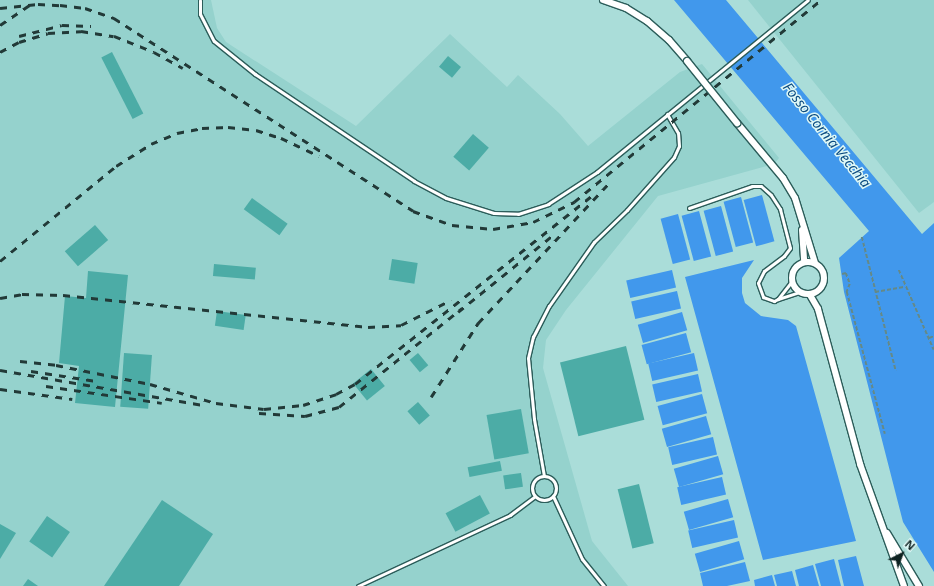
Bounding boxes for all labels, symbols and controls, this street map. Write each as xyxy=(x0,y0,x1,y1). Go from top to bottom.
water label: Fosso Cornia Vecchia xyxy=(780,79,874,191)
north arrow xyxy=(882,534,922,574)
text: N xyxy=(902,536,919,553)

